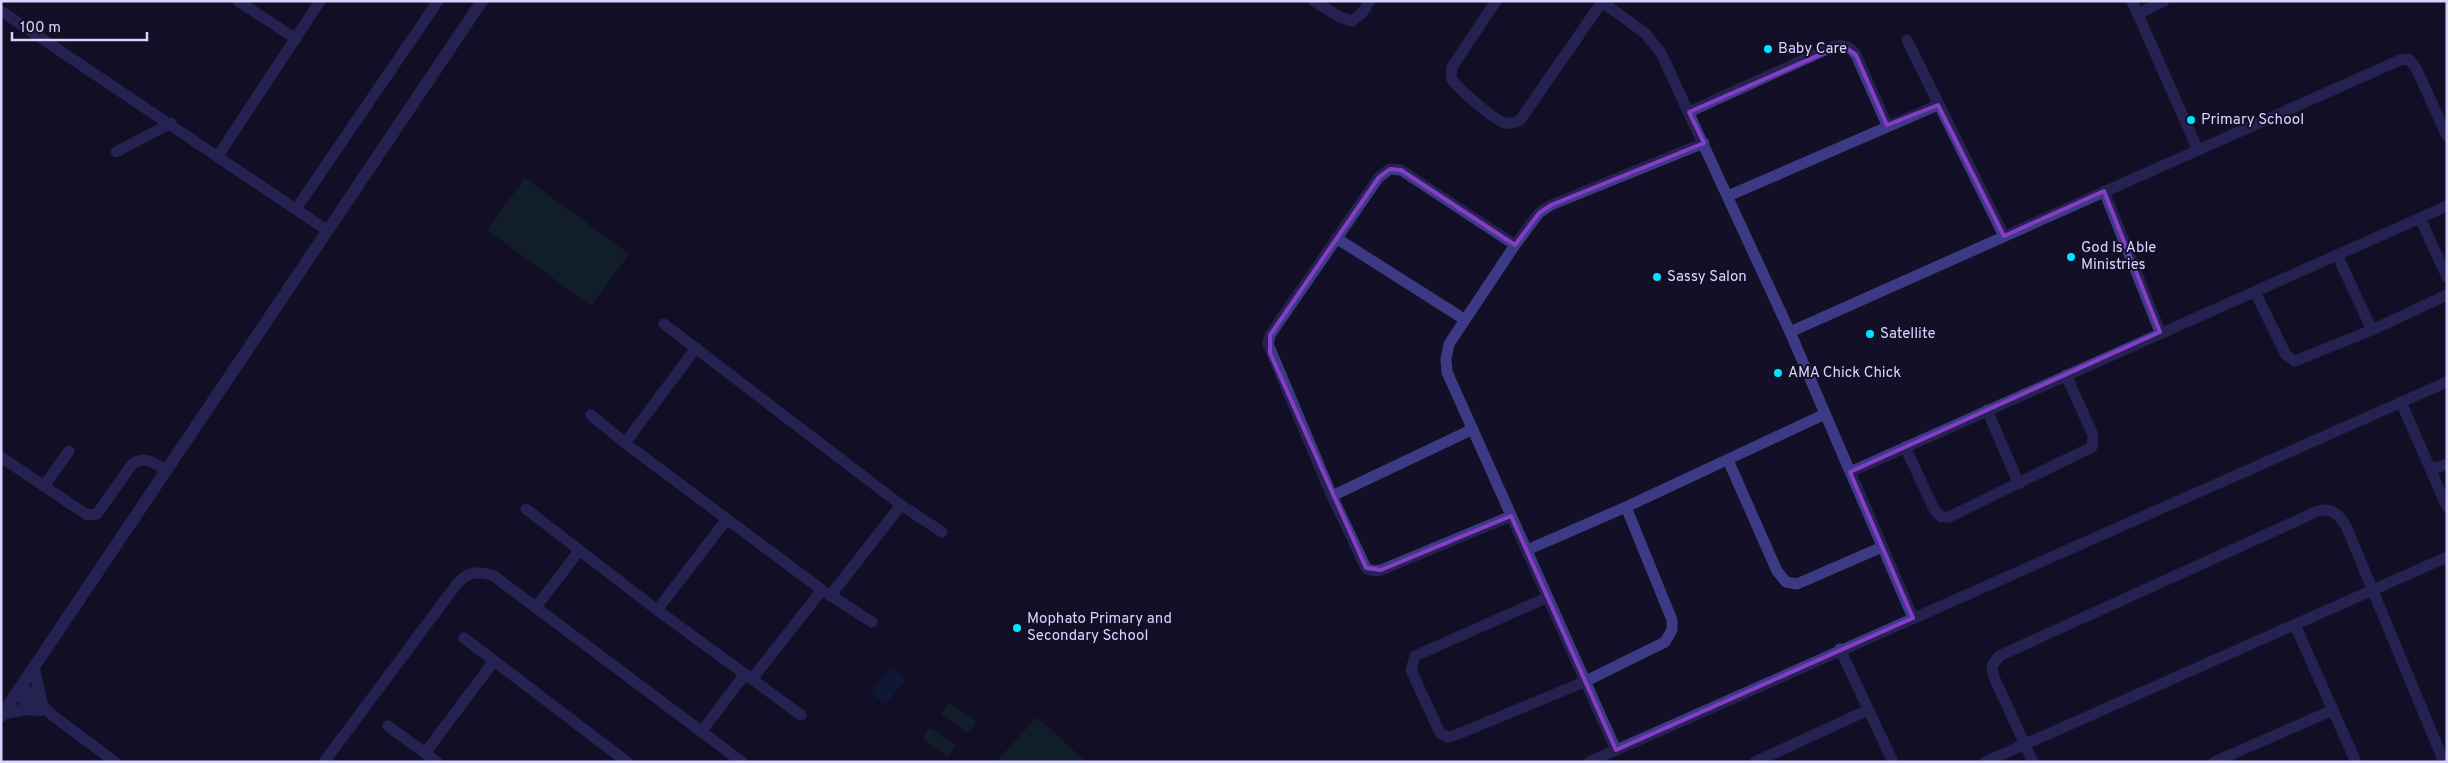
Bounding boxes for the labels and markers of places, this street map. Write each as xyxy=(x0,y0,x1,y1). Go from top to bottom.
place label: Baby Care xyxy=(1778,40,1847,59)
marker: Baby Care xyxy=(1762,43,1774,55)
place label: Primary School xyxy=(2201,111,2304,130)
marker: Primary School xyxy=(2185,114,2197,126)
place label: God Is Able Ministries xyxy=(2081,239,2156,275)
marker: God Is Able Ministries xyxy=(2065,251,2077,263)
place label: Sassy Salon xyxy=(1667,268,1747,287)
marker: Sassy Salon xyxy=(1651,271,1663,283)
place label: Satellite xyxy=(1880,325,1936,344)
marker: Satellite xyxy=(1864,328,1876,340)
place label: AMA Chick Chick xyxy=(1788,364,1901,383)
marker: AMA Chick Chick xyxy=(1772,367,1784,379)
place label: Mophato Primary and Secondary School xyxy=(1027,610,1172,646)
marker: Mophato Primary and Secondary School xyxy=(1011,622,1023,634)

